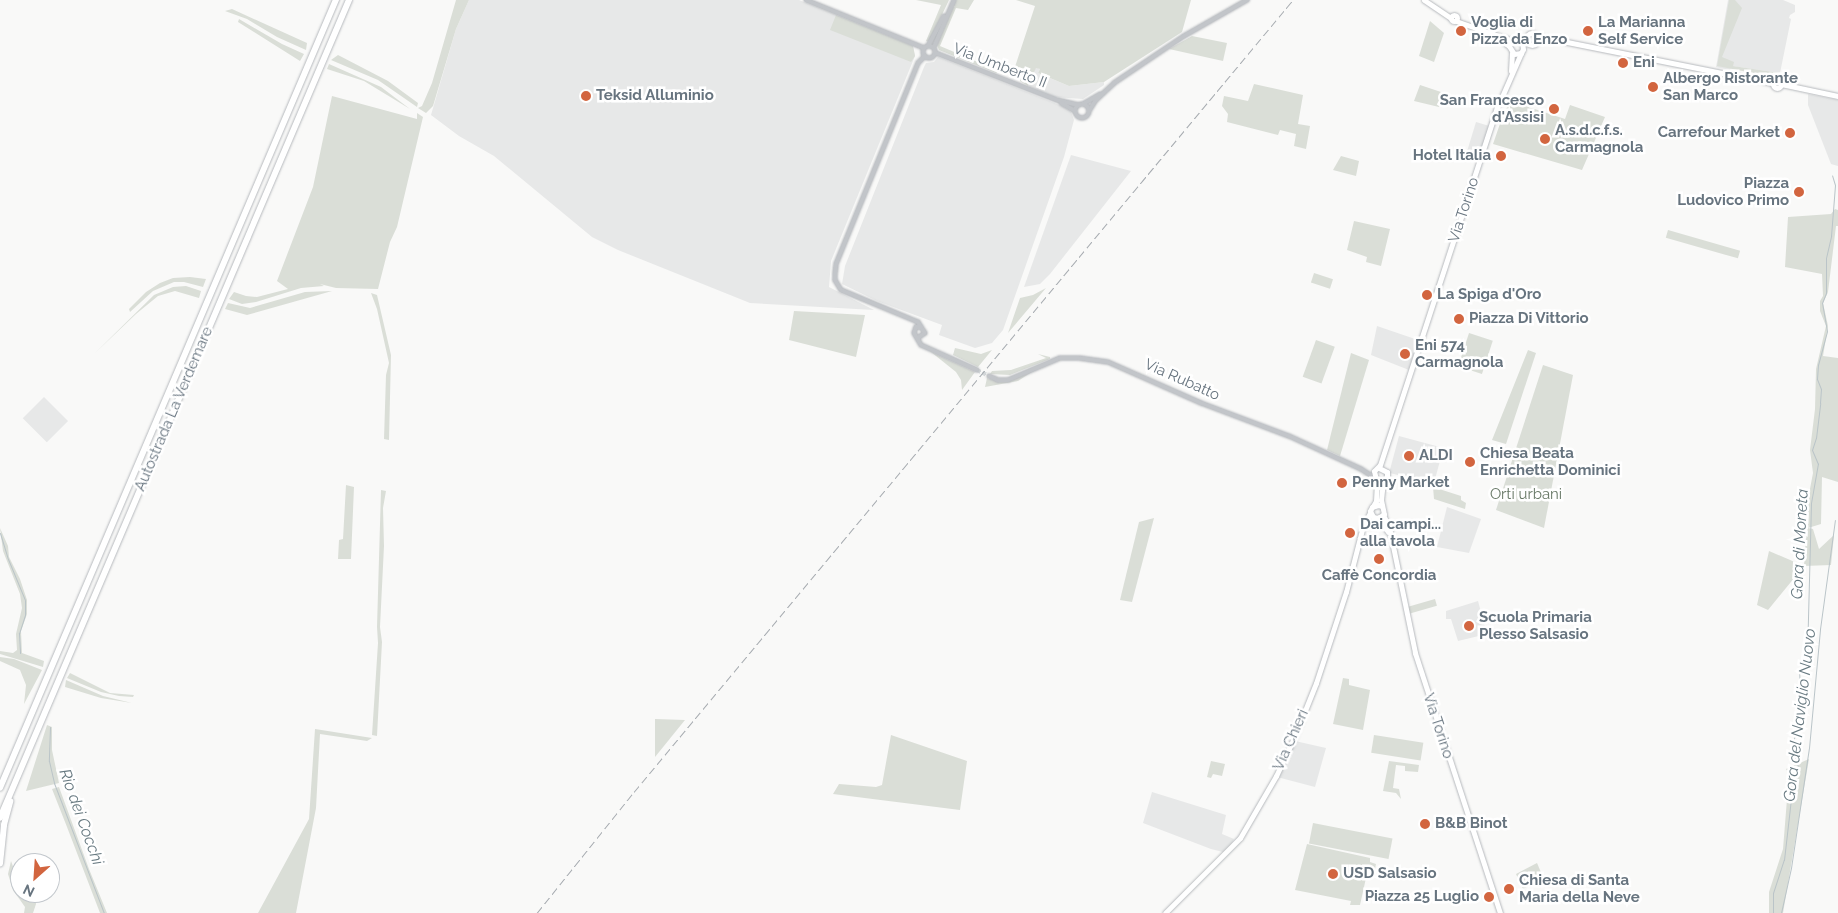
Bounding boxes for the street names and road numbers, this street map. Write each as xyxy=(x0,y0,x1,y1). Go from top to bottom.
street label: Via Umberto II xyxy=(951,40,1049,92)
street label: Via Torino xyxy=(1445,175,1483,245)
street label: Autostrada La Verdemare xyxy=(131,324,217,494)
street label: Via Rubatto xyxy=(1142,355,1222,405)
street label: Via Torino xyxy=(1419,691,1457,761)
street label: Via Chieri xyxy=(1270,707,1312,773)

